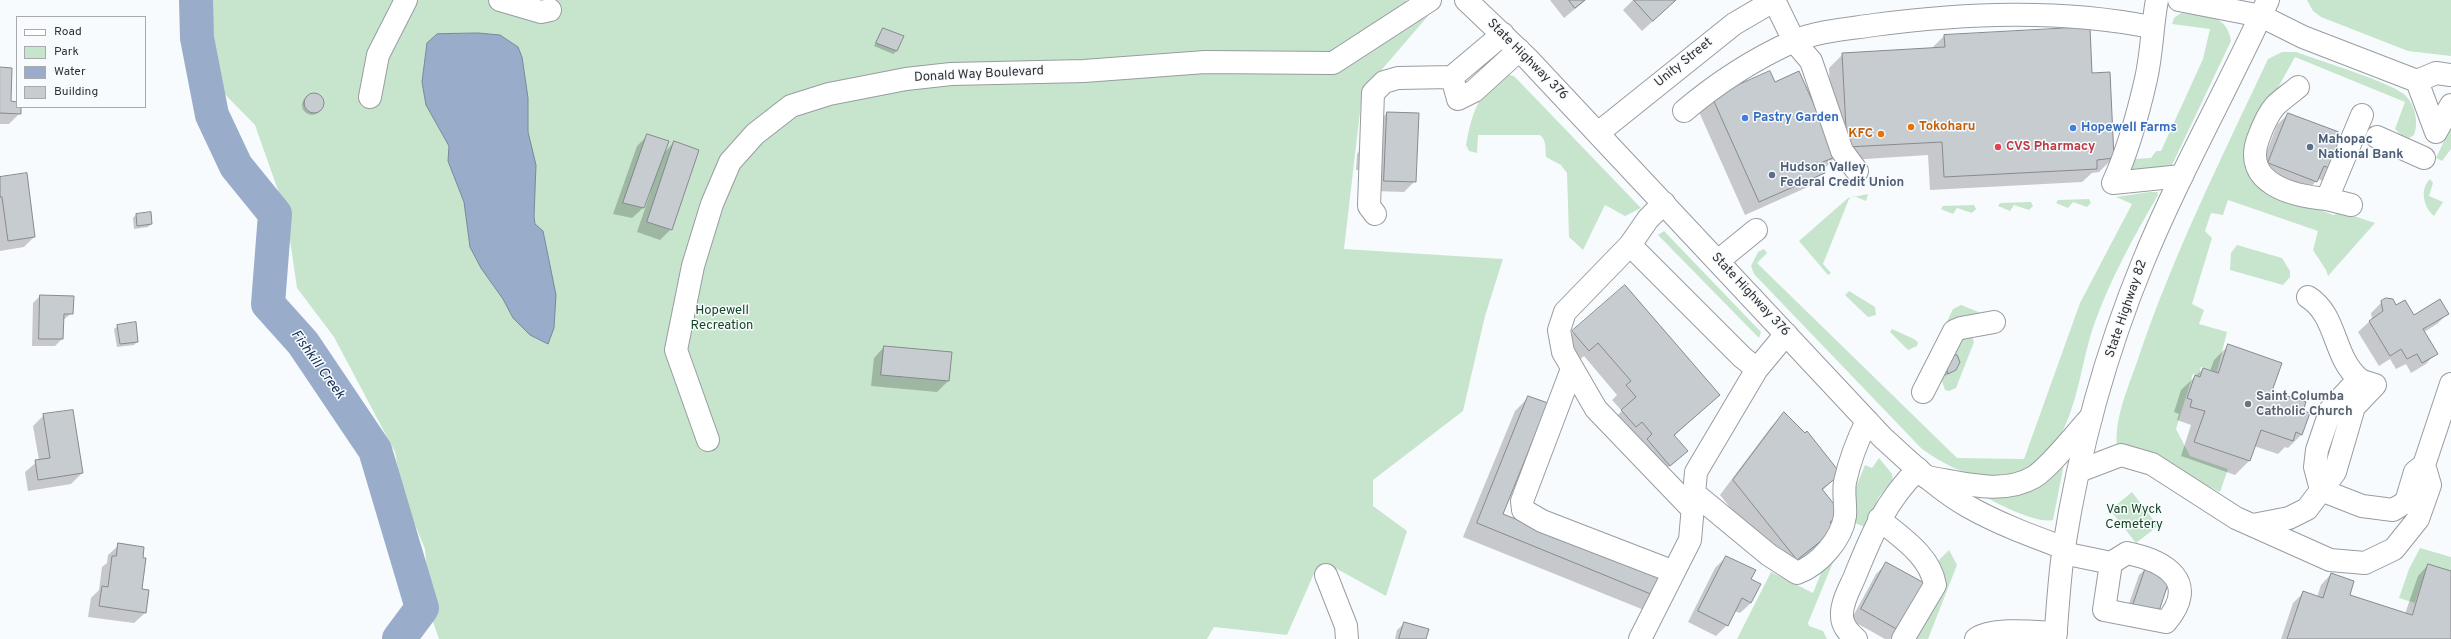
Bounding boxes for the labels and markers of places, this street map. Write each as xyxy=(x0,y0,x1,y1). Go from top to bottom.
place label: Pastry Garden xyxy=(1753,110,1839,126)
marker: Pastry Garden xyxy=(1740,113,1750,123)
place label: Tokoharu xyxy=(1919,119,1976,135)
place label: Hopewell Farms xyxy=(2081,120,2177,136)
marker: Tokoharu xyxy=(1906,122,1916,132)
marker: Hopewell Farms xyxy=(2068,123,2078,133)
place label: KFC xyxy=(1848,126,1873,142)
marker: KFC xyxy=(1876,129,1886,139)
place label: Mahopac National Bank xyxy=(2318,132,2403,163)
place label: CVS Pharmacy xyxy=(2006,139,2095,155)
marker: CVS Pharmacy xyxy=(1993,142,2003,152)
marker: Mahopac National Bank xyxy=(2305,142,2315,152)
place label: Hudson Valley Federal Credit Union xyxy=(1780,160,1904,191)
marker: Hudson Valley Federal Credit Union xyxy=(1767,170,1777,180)
place label: Saint Columba Catholic Church xyxy=(2256,389,2353,420)
marker: Saint Columba Catholic Church xyxy=(2243,399,2253,409)

